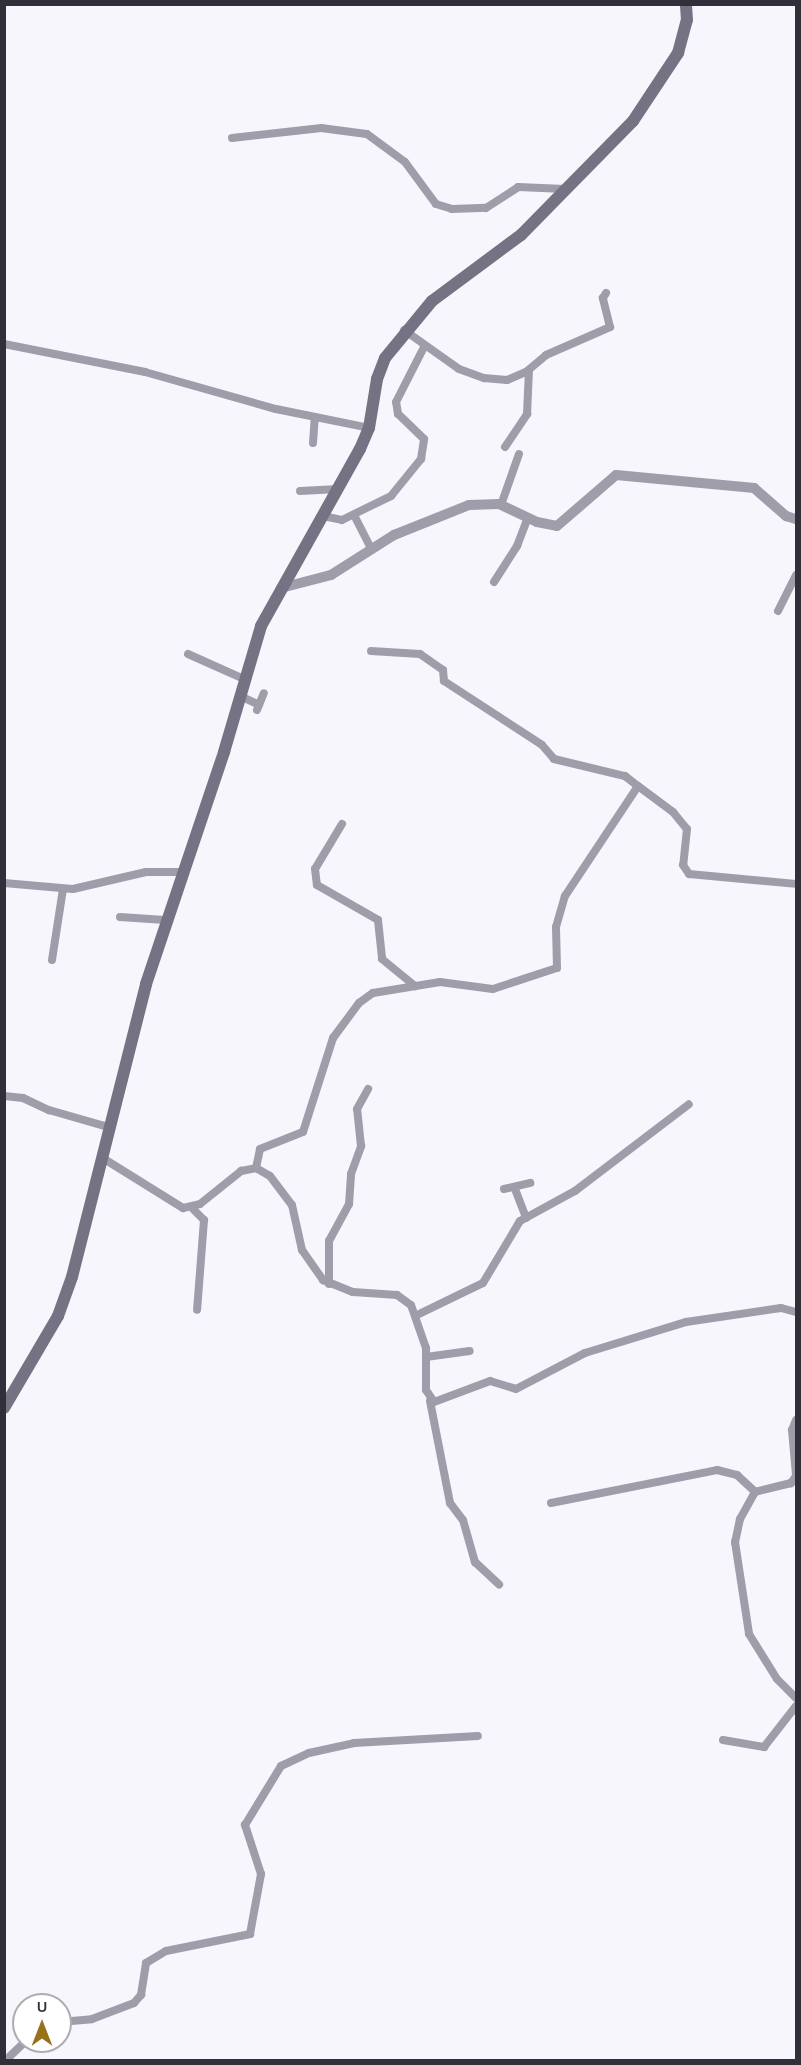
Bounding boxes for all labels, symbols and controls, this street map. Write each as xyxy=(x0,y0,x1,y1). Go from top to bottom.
north arrow xyxy=(12,1993,72,2053)
text: U xyxy=(36,1997,48,2016)

